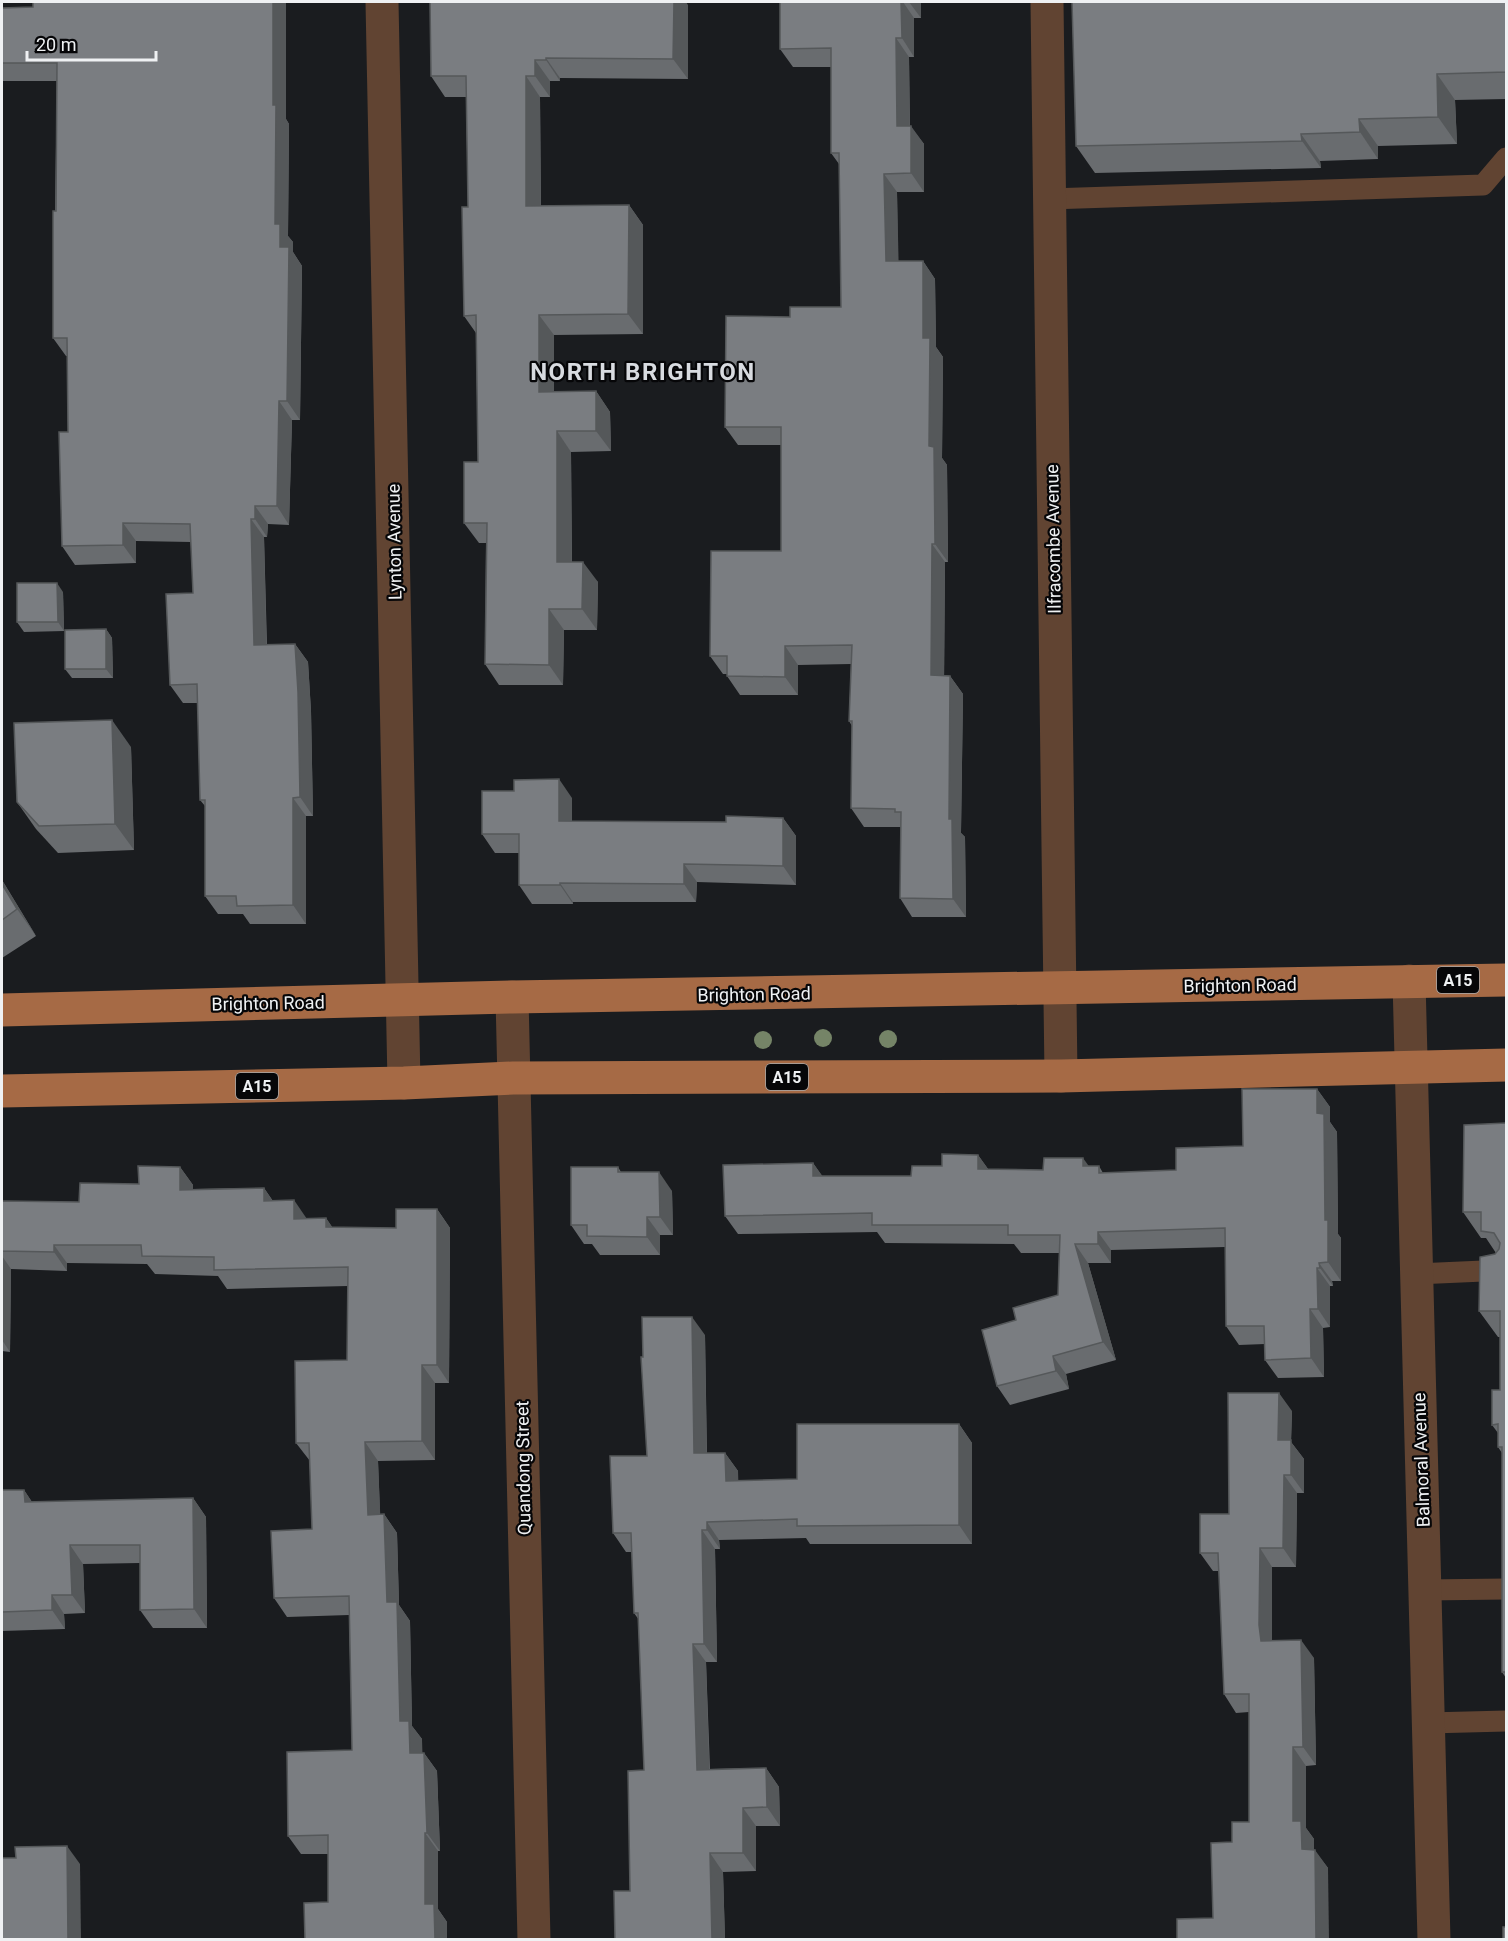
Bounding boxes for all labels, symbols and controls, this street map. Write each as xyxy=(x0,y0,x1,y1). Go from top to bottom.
scale bar xyxy=(27,24,156,62)
text: 20 m xyxy=(36,34,76,55)
district label: NORTH BRIGHTON xyxy=(530,358,756,386)
street label: Ilfracombe Avenue xyxy=(1041,464,1065,614)
street label: Lynton Avenue xyxy=(382,484,406,600)
road number: A15 xyxy=(1437,967,1479,993)
street label: Brighton Road xyxy=(1183,974,1297,996)
street label: Brighton Road xyxy=(697,983,811,1005)
street label: Brighton Road xyxy=(211,992,325,1014)
road number: A15 xyxy=(766,1064,808,1090)
road number: A15 xyxy=(236,1073,278,1099)
street label: Balmoral Avenue xyxy=(1408,1392,1434,1528)
street label: Quandong Street xyxy=(511,1400,535,1535)

